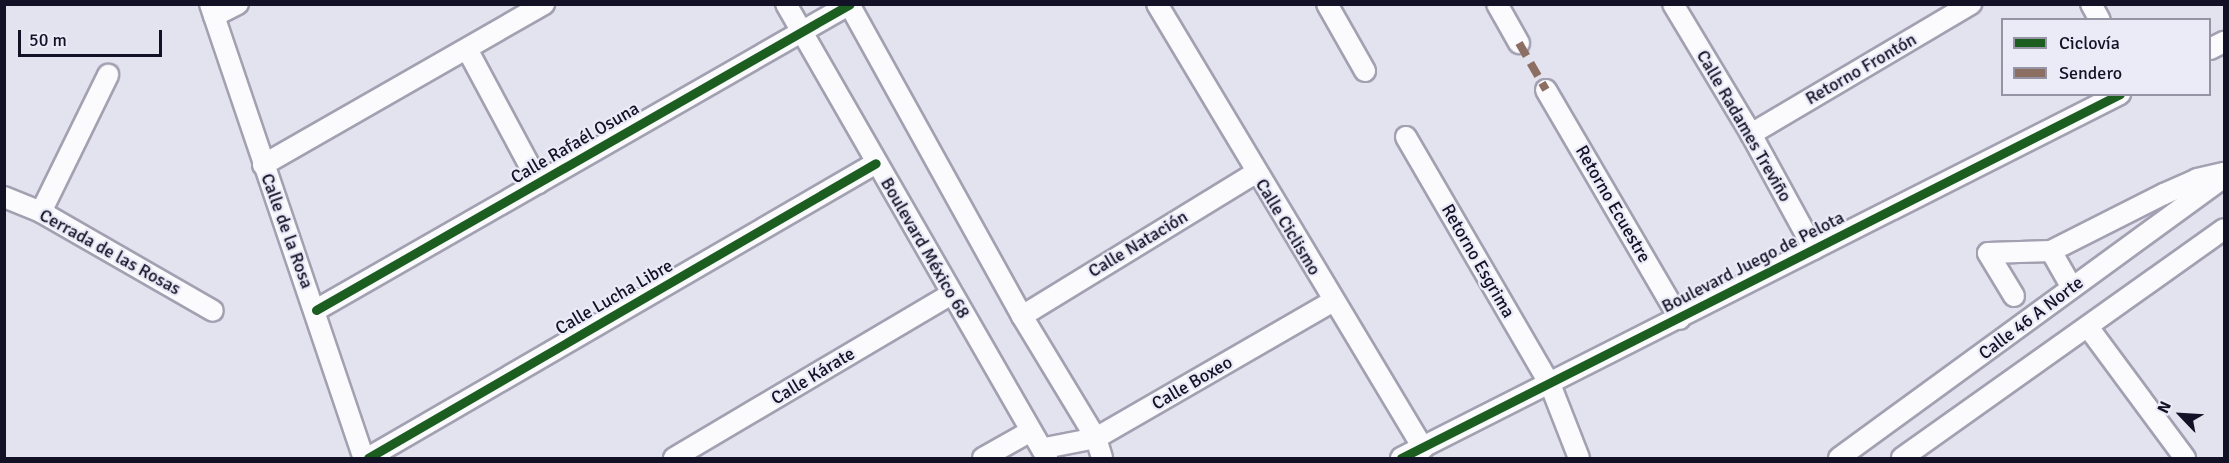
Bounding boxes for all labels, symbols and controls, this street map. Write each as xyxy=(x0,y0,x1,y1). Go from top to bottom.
scale bar xyxy=(21,18,165,56)
legend xyxy=(2001,18,2211,96)
street label: Retorno Frontón xyxy=(1802,28,1920,110)
text: 50 m xyxy=(29,29,67,51)
text: Ciclovía xyxy=(2059,32,2120,54)
street label: Calle Radames Treviño xyxy=(1692,46,1796,206)
text: Sendero xyxy=(2059,62,2122,84)
street label: Calle Rafaél Osuna xyxy=(507,97,643,189)
street label: Retorno Ecuestre xyxy=(1571,142,1655,266)
street label: Calle de la Rosa xyxy=(256,171,318,291)
street label: Boulevard México 68 xyxy=(876,174,974,322)
street label: Calle Ciclismo xyxy=(1251,175,1325,279)
street label: Retorno Esgrima xyxy=(1437,200,1519,322)
street label: Cerrada de las Rosas xyxy=(36,204,184,300)
street label: Calle Natación xyxy=(1084,206,1192,282)
street label: Boulevard Juego de Pelota xyxy=(1658,207,1848,317)
street label: Calle Lucha Libre xyxy=(551,255,677,339)
street label: Calle 46 A Norte xyxy=(1975,272,2087,364)
street label: Calle Kárate xyxy=(767,343,859,409)
street label: Calle Boxeo xyxy=(1148,351,1236,415)
north arrow xyxy=(2151,385,2211,445)
text: N xyxy=(2153,398,2176,417)

